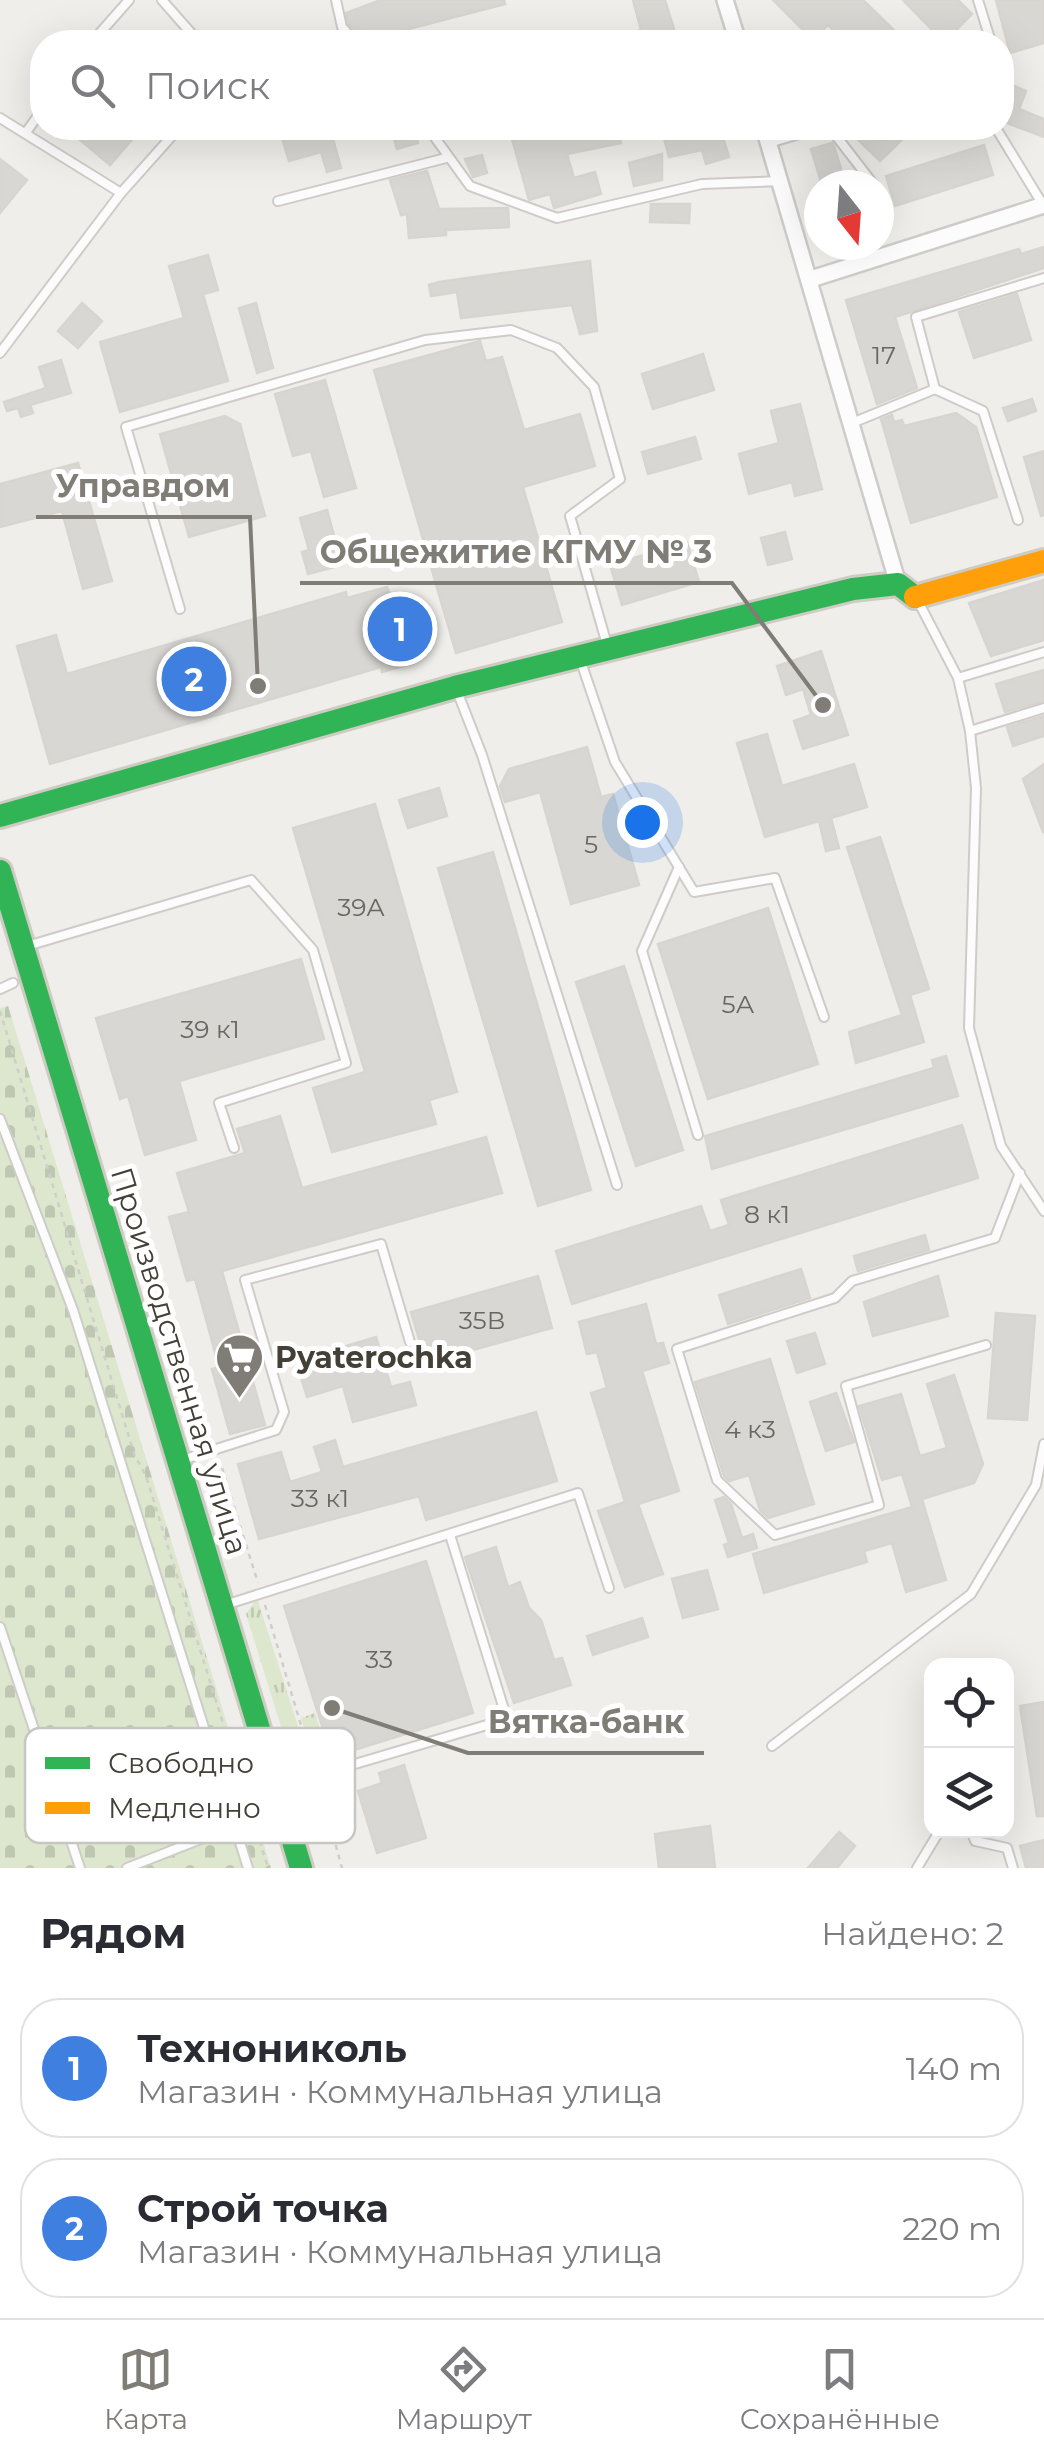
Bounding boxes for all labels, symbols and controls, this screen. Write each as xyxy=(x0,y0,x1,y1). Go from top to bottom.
search box xyxy=(30,30,1014,140)
icon: search xyxy=(65,58,120,113)
text: Поиск xyxy=(145,62,270,109)
north arrow xyxy=(804,170,894,260)
house number: 17 xyxy=(872,340,896,370)
callout: Управдом xyxy=(36,455,250,517)
text: Управдом xyxy=(56,466,230,505)
callout: Общежитие КГМУ № 3 xyxy=(300,521,732,583)
text: Общежитие КГМУ № 3 xyxy=(320,532,712,571)
pin: 1 xyxy=(368,592,432,666)
pin: 2 xyxy=(162,642,226,716)
your location xyxy=(617,797,668,848)
house number: 5 xyxy=(584,829,598,859)
house number: 39А xyxy=(337,892,385,922)
house number: 5А xyxy=(722,989,755,1019)
house number: 39 к1 xyxy=(180,1014,240,1044)
street label: Производственная улица xyxy=(103,1163,256,1559)
house number: 8 к1 xyxy=(744,1199,790,1229)
house number: 35В xyxy=(459,1305,505,1335)
supermarket icon: Pyaterochka xyxy=(214,1332,266,1400)
place label: Pyaterochka xyxy=(275,1339,473,1376)
house number: 4 к3 xyxy=(724,1414,776,1444)
house number: 33 к1 xyxy=(291,1483,349,1513)
house number: 33 xyxy=(365,1644,393,1674)
map controls xyxy=(924,1658,1014,1838)
button: locate xyxy=(924,1658,1014,1748)
callout: Вятка-банк xyxy=(468,1691,704,1753)
text: Вятка-банк xyxy=(488,1702,685,1741)
legend xyxy=(25,1728,355,1843)
text: Свободно xyxy=(108,1746,254,1780)
button: layers xyxy=(924,1748,1014,1838)
text: Медленно xyxy=(108,1791,261,1825)
text: Рядом xyxy=(40,1907,187,1959)
text: Найдено: 2 xyxy=(821,1914,1004,1953)
text: Технониколь xyxy=(137,2025,407,2072)
text: 1 xyxy=(68,2049,81,2088)
text: 140 m xyxy=(906,2049,1002,2088)
text: Магазин · Коммунальная улица xyxy=(137,2072,663,2111)
text: Строй точка xyxy=(137,2185,389,2232)
text: 2 xyxy=(65,2209,84,2248)
text: 220 m xyxy=(902,2209,1002,2248)
text: Магазин · Коммунальная улица xyxy=(137,2232,663,2271)
tab: Карта xyxy=(104,2342,188,2436)
tab: Маршрут xyxy=(396,2342,532,2436)
tab: Сохранённые xyxy=(740,2342,940,2436)

